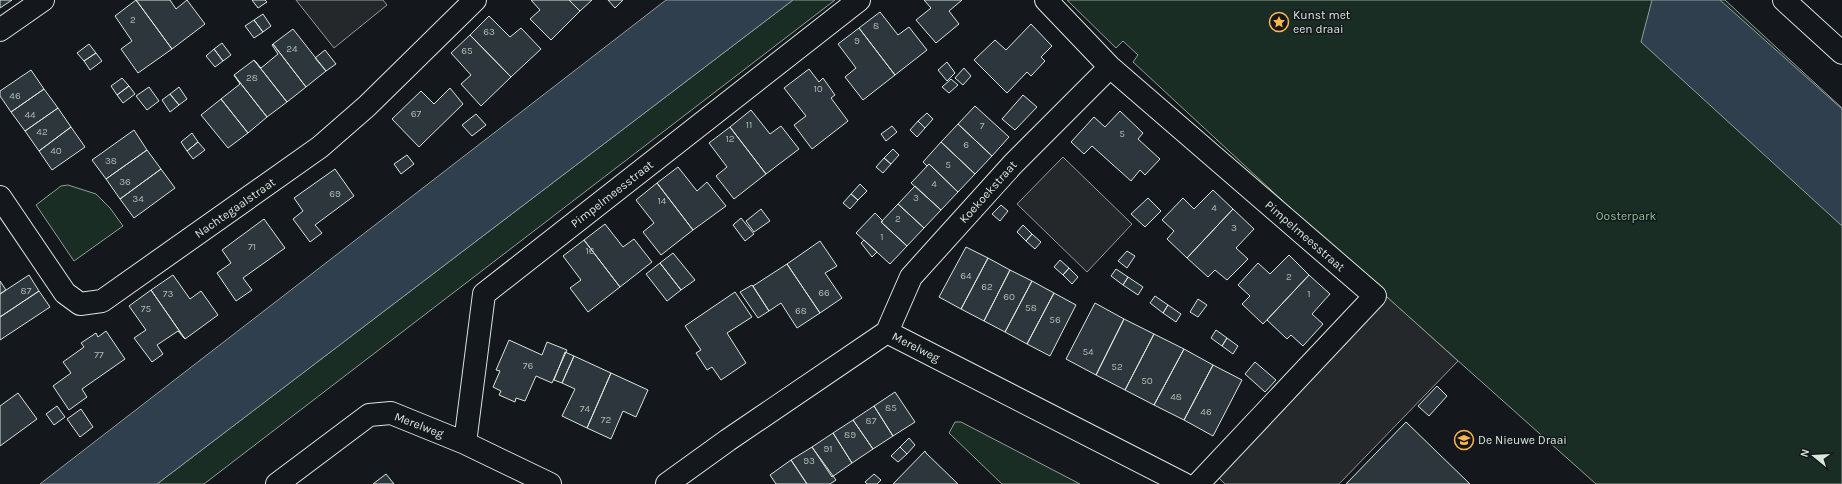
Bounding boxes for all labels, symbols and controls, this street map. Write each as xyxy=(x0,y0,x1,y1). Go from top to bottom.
place label: Kunst met een draai xyxy=(1293,8,1351,36)
place icon: Kunst met een draai xyxy=(1268,11,1290,33)
house number: 2 xyxy=(130,14,136,26)
house number: 8 xyxy=(873,20,879,32)
house number: 63 xyxy=(483,26,495,38)
house number: 9 xyxy=(854,35,860,47)
house number: 24 xyxy=(286,43,298,55)
house number: 65 xyxy=(461,45,473,57)
house number: 28 xyxy=(246,72,258,84)
house number: 10 xyxy=(813,83,823,95)
house number: 46 xyxy=(9,90,21,102)
house number: 67 xyxy=(411,108,422,120)
house number: 44 xyxy=(24,109,36,121)
house number: 11 xyxy=(746,119,752,131)
house number: 7 xyxy=(980,120,985,132)
house number: 42 xyxy=(36,126,48,138)
house number: 5 xyxy=(1119,128,1125,140)
house number: 12 xyxy=(725,133,735,145)
house number: 6 xyxy=(963,139,969,151)
house number: 40 xyxy=(50,145,62,157)
house number: 38 xyxy=(105,155,117,167)
street label: Pimpelmeesstraat xyxy=(568,157,656,231)
street label: Koekoekstraat xyxy=(956,158,1020,226)
house number: 5 xyxy=(945,159,951,171)
street label: Nachtegaalstraat xyxy=(192,175,278,241)
house number: 36 xyxy=(119,176,131,188)
house number: 4 xyxy=(931,178,937,190)
house number: 69 xyxy=(329,188,341,200)
house number: 3 xyxy=(913,192,919,204)
house number: 34 xyxy=(132,193,144,205)
house number: 14 xyxy=(658,195,667,207)
street label: Pimpelmeesstraat xyxy=(1262,198,1348,275)
house number: 4 xyxy=(1211,202,1217,214)
park label: Oosterpark xyxy=(1596,209,1656,223)
house number: 2 xyxy=(895,213,901,225)
house number: 3 xyxy=(1231,222,1237,234)
house number: 1 xyxy=(880,231,884,243)
house number: 71 xyxy=(248,241,256,253)
house number: 16 xyxy=(585,245,595,257)
house number: 64 xyxy=(960,270,972,282)
house number: 2 xyxy=(1286,271,1292,283)
house number: 62 xyxy=(981,281,993,293)
house number: 87 xyxy=(21,285,32,297)
house number: 66 xyxy=(818,287,830,299)
house number: 73 xyxy=(163,288,173,300)
house number: 1 xyxy=(1307,288,1311,300)
house number: 60 xyxy=(1003,291,1015,303)
house number: 58 xyxy=(1025,302,1037,314)
house number: 75 xyxy=(141,303,152,315)
house number: 68 xyxy=(795,305,807,317)
house number: 56 xyxy=(1049,314,1061,326)
street label: Merelweg xyxy=(890,329,942,365)
house number: 54 xyxy=(1082,346,1094,358)
house number: 77 xyxy=(94,349,104,361)
house number: 76 xyxy=(523,360,533,372)
house number: 52 xyxy=(1111,361,1123,373)
house number: 50 xyxy=(1141,375,1153,387)
house number: 48 xyxy=(1170,391,1182,403)
house number: 85 xyxy=(885,402,897,414)
house number: 74 xyxy=(580,403,591,415)
house number: 46 xyxy=(1200,406,1212,418)
street label: Merelweg xyxy=(392,409,446,441)
house number: 72 xyxy=(601,414,611,426)
house number: 87 xyxy=(866,415,877,427)
house number: 89 xyxy=(844,429,856,441)
school or university icon: De Nieuwe Draai xyxy=(1453,429,1475,451)
place label: De Nieuwe Draai xyxy=(1478,433,1567,447)
north arrow xyxy=(1794,436,1834,476)
house number: 91 xyxy=(823,443,833,455)
text: N xyxy=(1798,447,1812,459)
house number: 93 xyxy=(803,455,815,467)

